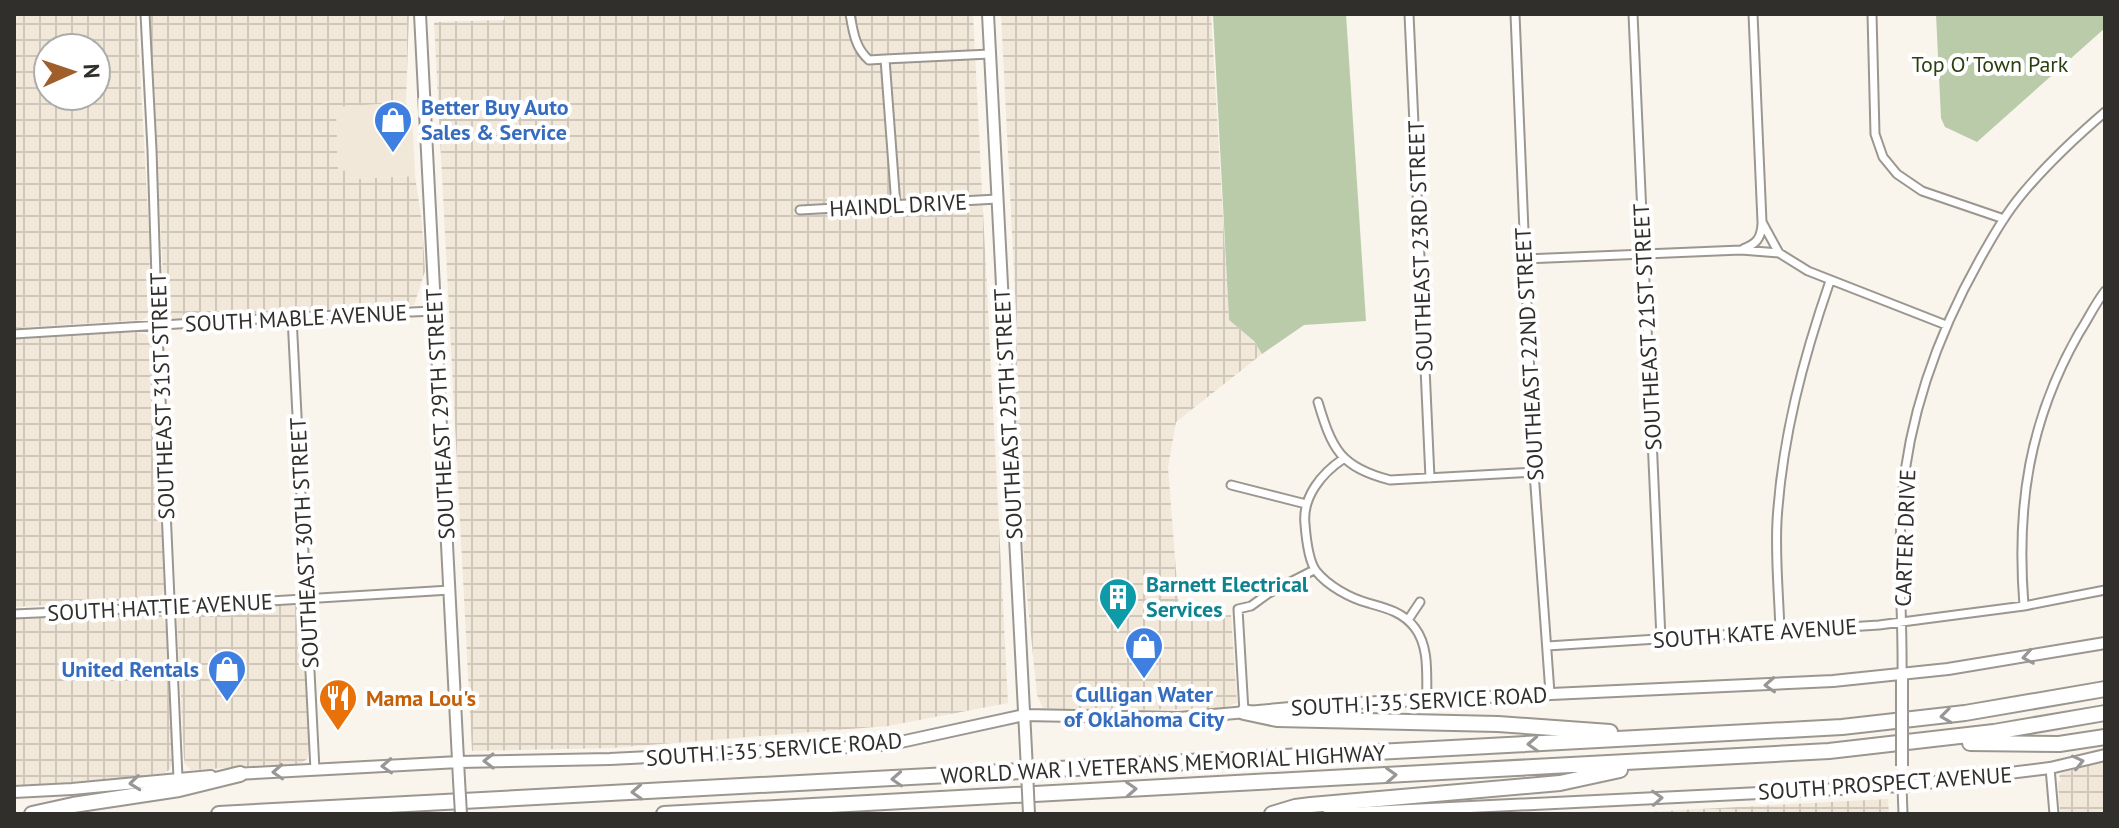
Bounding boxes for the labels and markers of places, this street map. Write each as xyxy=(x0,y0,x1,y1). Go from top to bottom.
place label: Better Buy Auto Sales & Service xyxy=(421,93,569,146)
shop icon: Better Buy Auto Sales & Service xyxy=(372,99,414,154)
place label: Barnett Electrical Services xyxy=(1146,570,1309,623)
building icon: Barnett Electrical Services xyxy=(1097,576,1139,631)
shop icon: Culligan Water of Oklahoma City xyxy=(1123,625,1165,680)
shop icon: United Rentals xyxy=(206,648,248,703)
place label: United Rentals xyxy=(61,655,199,683)
restaurant icon: Mama Lou's xyxy=(317,677,359,732)
place label: Culligan Water of Oklahoma City xyxy=(1064,680,1225,733)
place label: Mama Lou's xyxy=(366,684,476,712)

